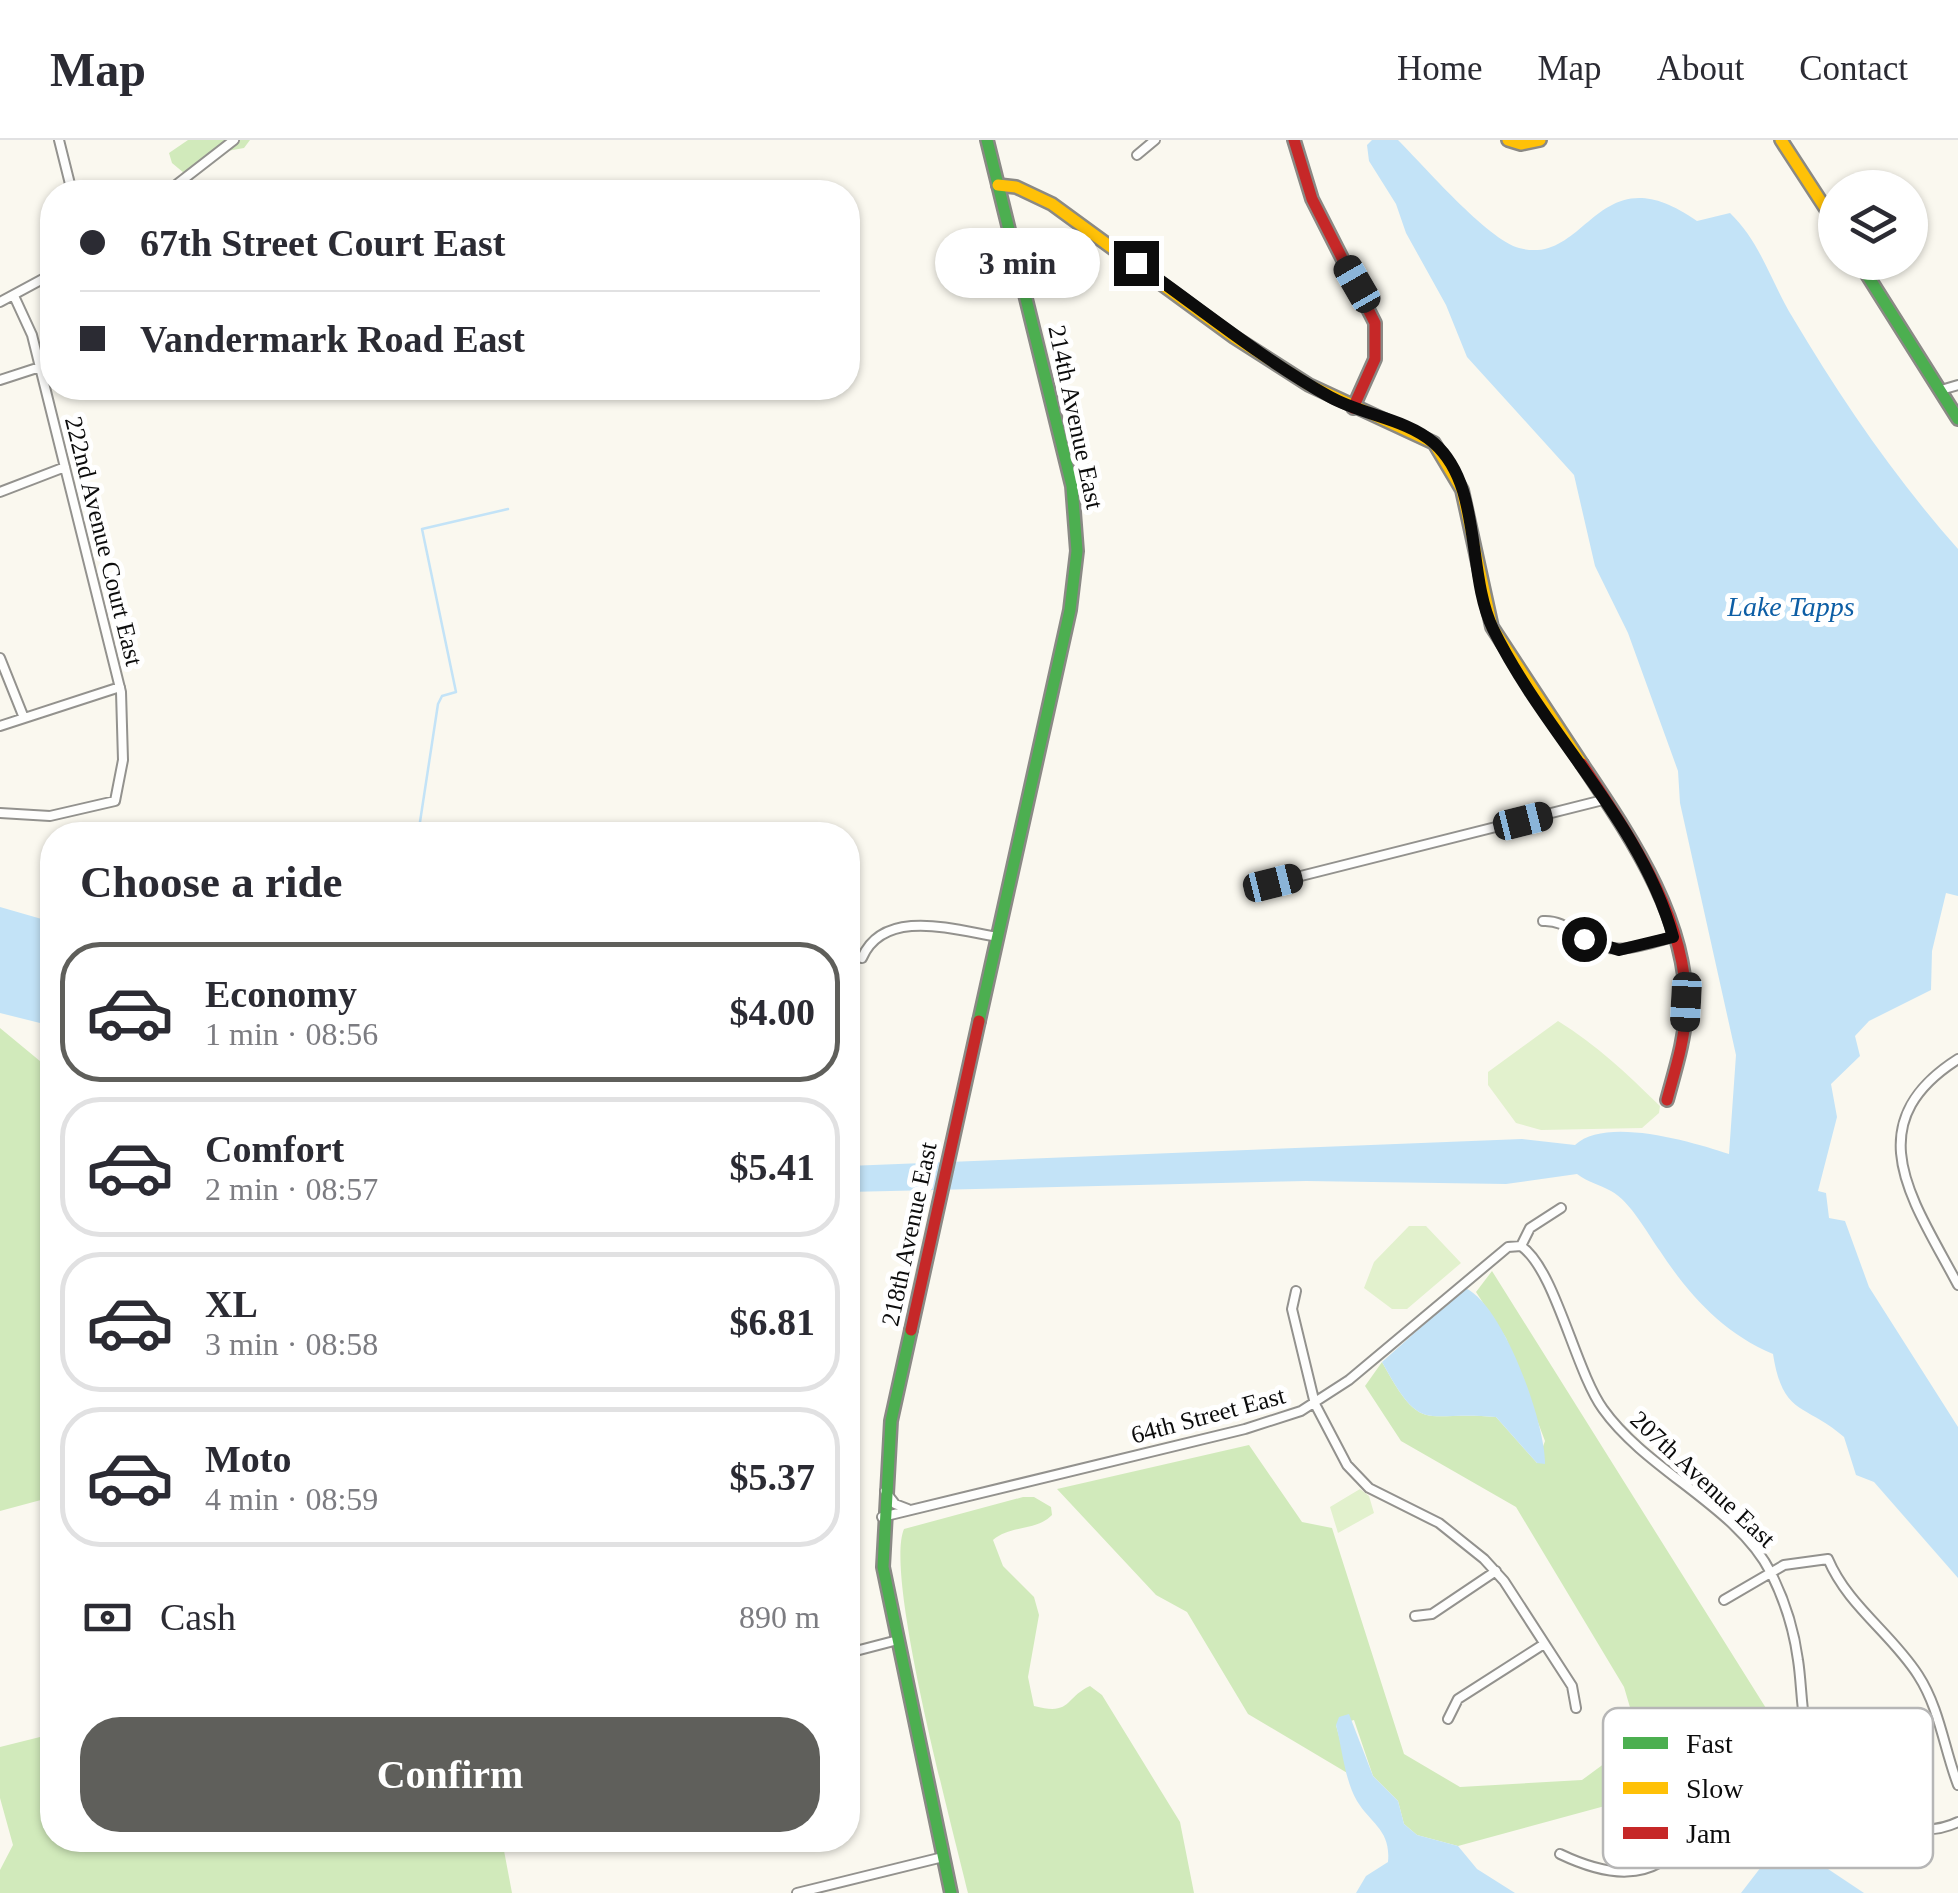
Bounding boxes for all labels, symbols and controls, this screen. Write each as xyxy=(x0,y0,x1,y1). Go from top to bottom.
text: Map xyxy=(50,43,146,96)
text: Home xyxy=(1397,49,1482,88)
text: Map xyxy=(1537,49,1602,88)
text: About xyxy=(1657,49,1744,88)
text: Contact xyxy=(1799,49,1908,88)
map controls xyxy=(1818,170,1928,280)
button: layers xyxy=(1818,170,1928,280)
text: 67th Street Court East xyxy=(140,222,506,264)
callout: 3 min xyxy=(936,228,1101,298)
route end xyxy=(1114,241,1159,286)
text: 3 min xyxy=(979,245,1056,281)
car xyxy=(1329,251,1385,317)
text: Vandermark Road East xyxy=(140,318,525,360)
street label: 214th Avenue East xyxy=(1043,323,1109,511)
street label: 222nd Avenue Court East xyxy=(60,414,148,668)
water label: Lake Tapps xyxy=(1726,591,1855,622)
car xyxy=(1490,799,1556,843)
text: Choose a ride xyxy=(80,857,343,907)
car xyxy=(1240,861,1306,905)
route start xyxy=(1562,917,1607,962)
icon: car xyxy=(85,967,175,1057)
car xyxy=(1669,971,1703,1033)
text: Economy xyxy=(205,973,357,1015)
text: $4.00 xyxy=(730,991,815,1033)
text: 1 min · 08:56 xyxy=(205,1016,378,1052)
icon: car xyxy=(85,1122,175,1212)
text: Comfort xyxy=(205,1128,344,1170)
street label: 218th Avenue East xyxy=(876,1140,942,1328)
text: $5.41 xyxy=(730,1146,815,1188)
text: 2 min · 08:57 xyxy=(205,1171,378,1207)
icon: car xyxy=(85,1277,175,1367)
text: XL xyxy=(205,1283,258,1325)
text: $6.81 xyxy=(730,1301,815,1343)
text: 3 min · 08:58 xyxy=(205,1326,378,1362)
street label: 64th Street East xyxy=(1128,1381,1288,1449)
street label: 207th Avenue East xyxy=(1625,1405,1781,1553)
icon: car xyxy=(85,1432,175,1522)
text: Moto xyxy=(205,1438,292,1480)
text: $5.37 xyxy=(730,1456,815,1498)
text: 4 min · 08:59 xyxy=(205,1481,378,1517)
icon: cash xyxy=(80,1590,135,1645)
text: Cash xyxy=(160,1596,236,1638)
text: 890 m xyxy=(739,1599,820,1635)
legend xyxy=(1603,1708,1933,1868)
button: Confirm xyxy=(80,1717,820,1832)
text: Fast xyxy=(1686,1728,1733,1759)
text: Slow xyxy=(1686,1773,1744,1804)
text: Jam xyxy=(1686,1818,1731,1849)

